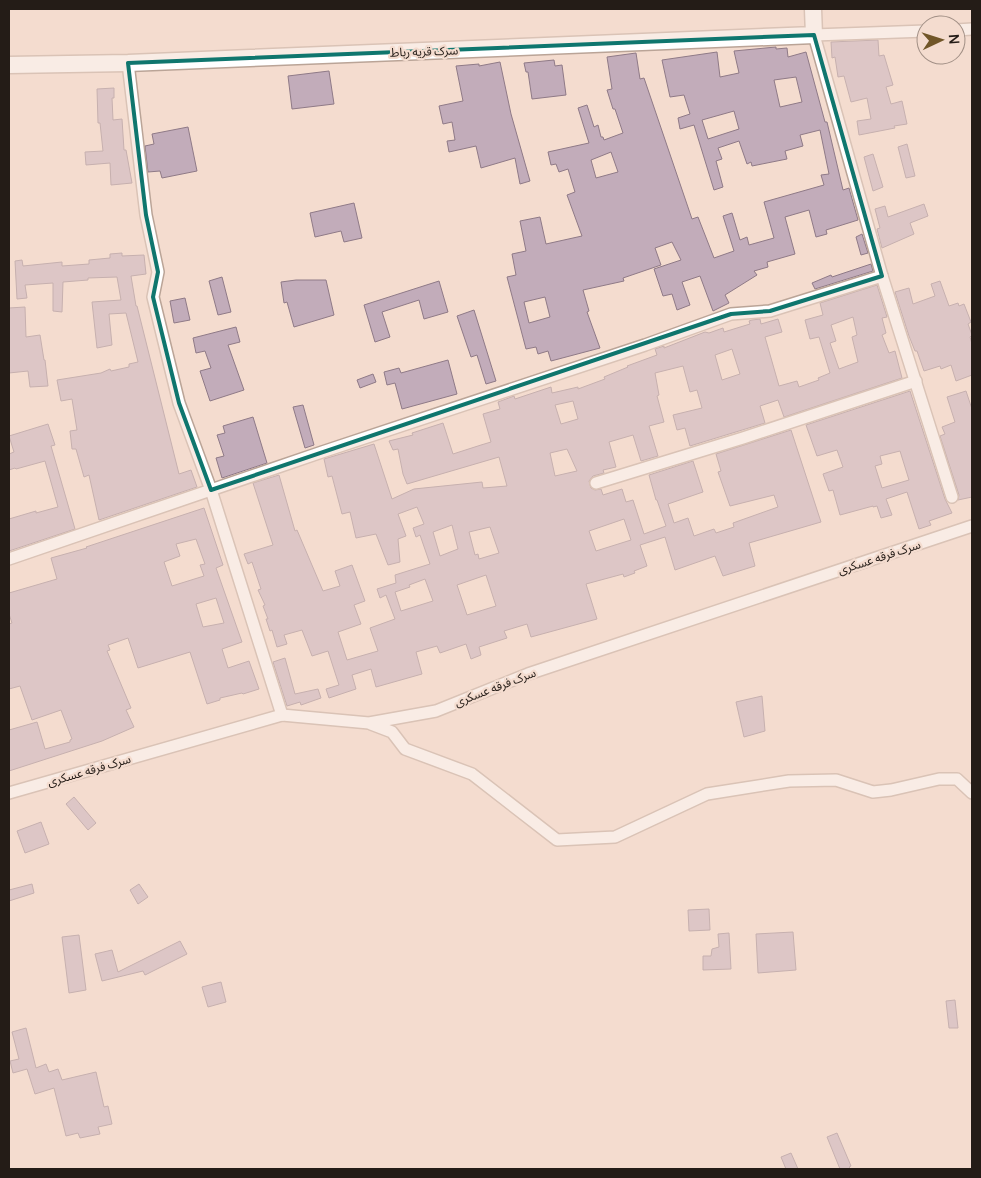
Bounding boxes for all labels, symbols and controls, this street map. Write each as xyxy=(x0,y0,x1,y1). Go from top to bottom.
north arrow xyxy=(916,15,966,65)
text: N xyxy=(945,33,964,45)
street label: سرک قریه رباط xyxy=(390,41,458,61)
street label: سرک فرقه عسکری xyxy=(835,536,923,578)
street label: سرک فرقه عسکری xyxy=(452,664,538,710)
street label: سرک فرقه عسکری xyxy=(45,750,133,790)

